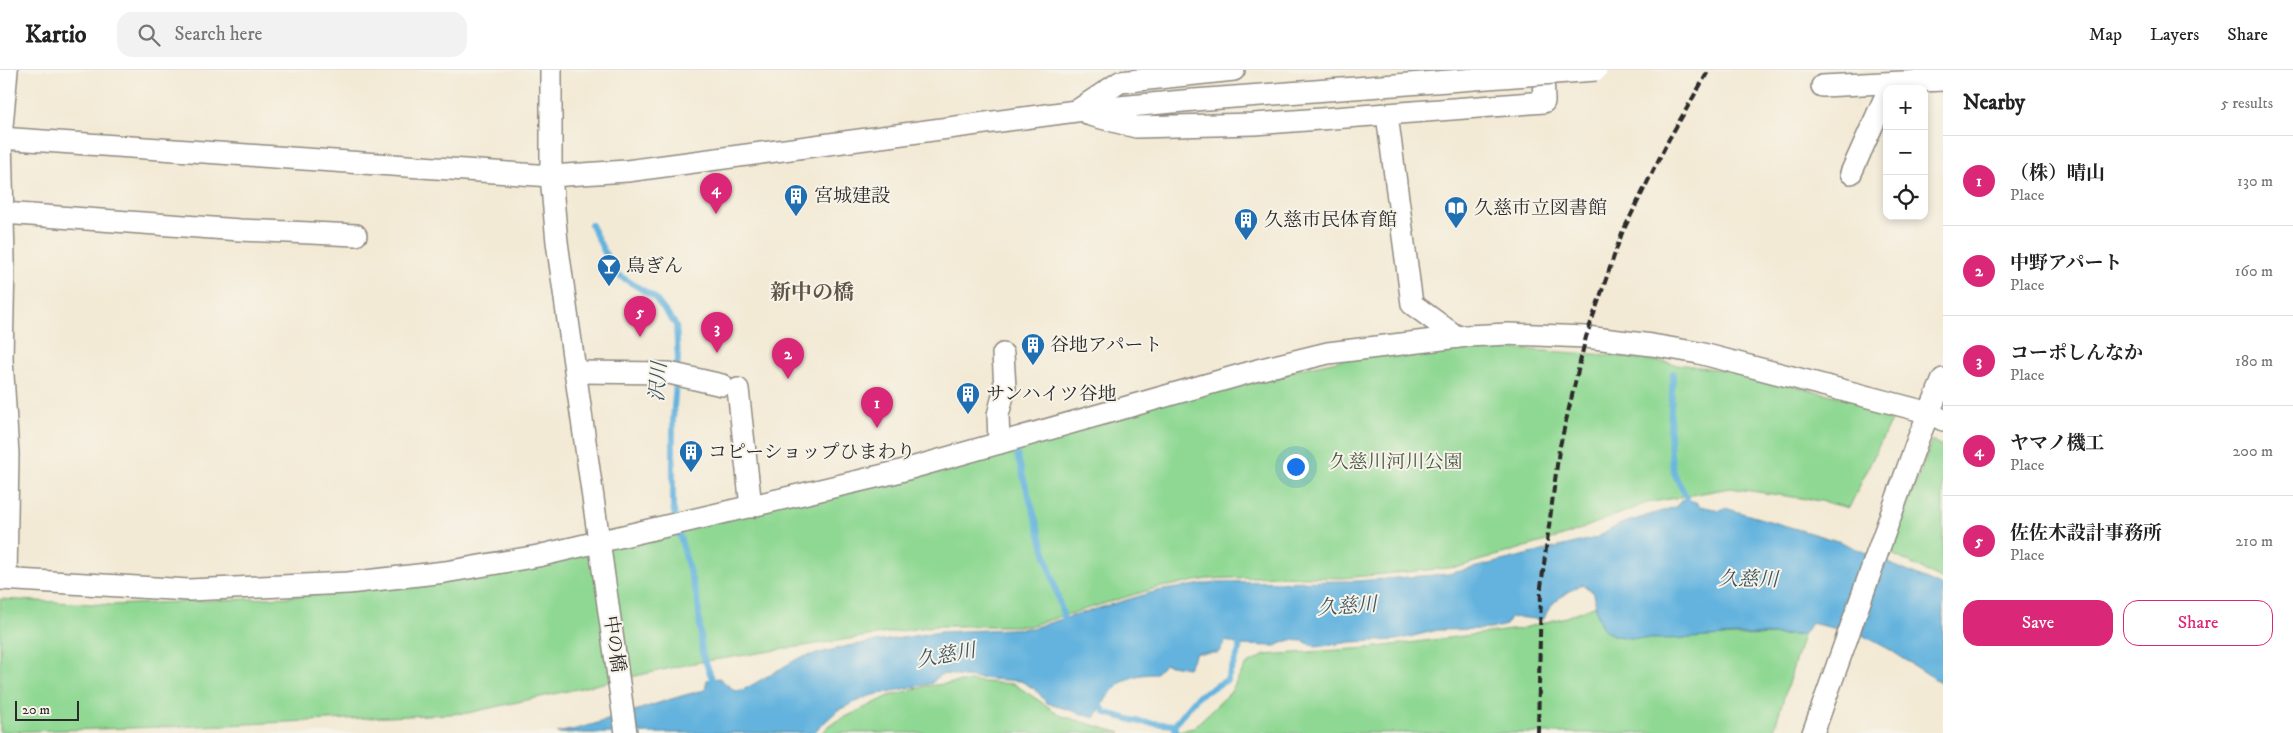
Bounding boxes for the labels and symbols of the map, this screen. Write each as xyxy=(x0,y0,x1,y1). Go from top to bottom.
pin: 4 xyxy=(700,173,732,214)
building icon: 宮城建設 xyxy=(783,183,809,217)
place label: 宮城建設 xyxy=(814,185,890,208)
library icon: 久慈市立図書館 xyxy=(1443,195,1469,229)
place label: 久慈市立図書館 xyxy=(1474,197,1607,220)
building icon: 久慈市民体育館 xyxy=(1233,207,1259,241)
place label: 久慈市民体育館 xyxy=(1264,209,1397,232)
bar icon: 鳥ぎん xyxy=(596,253,622,287)
place label: 鳥ぎん xyxy=(626,255,683,278)
district label: 新中の橋 xyxy=(770,280,854,306)
pin: 5 xyxy=(624,296,656,337)
pin: 3 xyxy=(701,312,733,353)
building icon: 谷地アパート xyxy=(1020,332,1046,366)
place label: 谷地アパート xyxy=(1050,334,1162,357)
pin: 2 xyxy=(772,338,804,379)
water label: 沢川 xyxy=(645,359,673,403)
building icon: サンハイツ谷地 xyxy=(955,381,981,415)
place label: サンハイツ谷地 xyxy=(986,383,1117,406)
pin: 1 xyxy=(861,387,893,428)
building icon: コピーショップひまわり xyxy=(678,439,704,473)
place label: コピーショップひまわり xyxy=(708,441,915,464)
park label: 久慈川河川公園 xyxy=(1329,451,1463,474)
your location xyxy=(1283,454,1309,480)
water label: 久慈川 xyxy=(1718,567,1780,593)
water label: 久慈川 xyxy=(1316,592,1380,622)
street label: 中の橋 xyxy=(599,614,629,674)
water label: 久慈川 xyxy=(914,638,980,674)
scale bar xyxy=(15,698,79,721)

